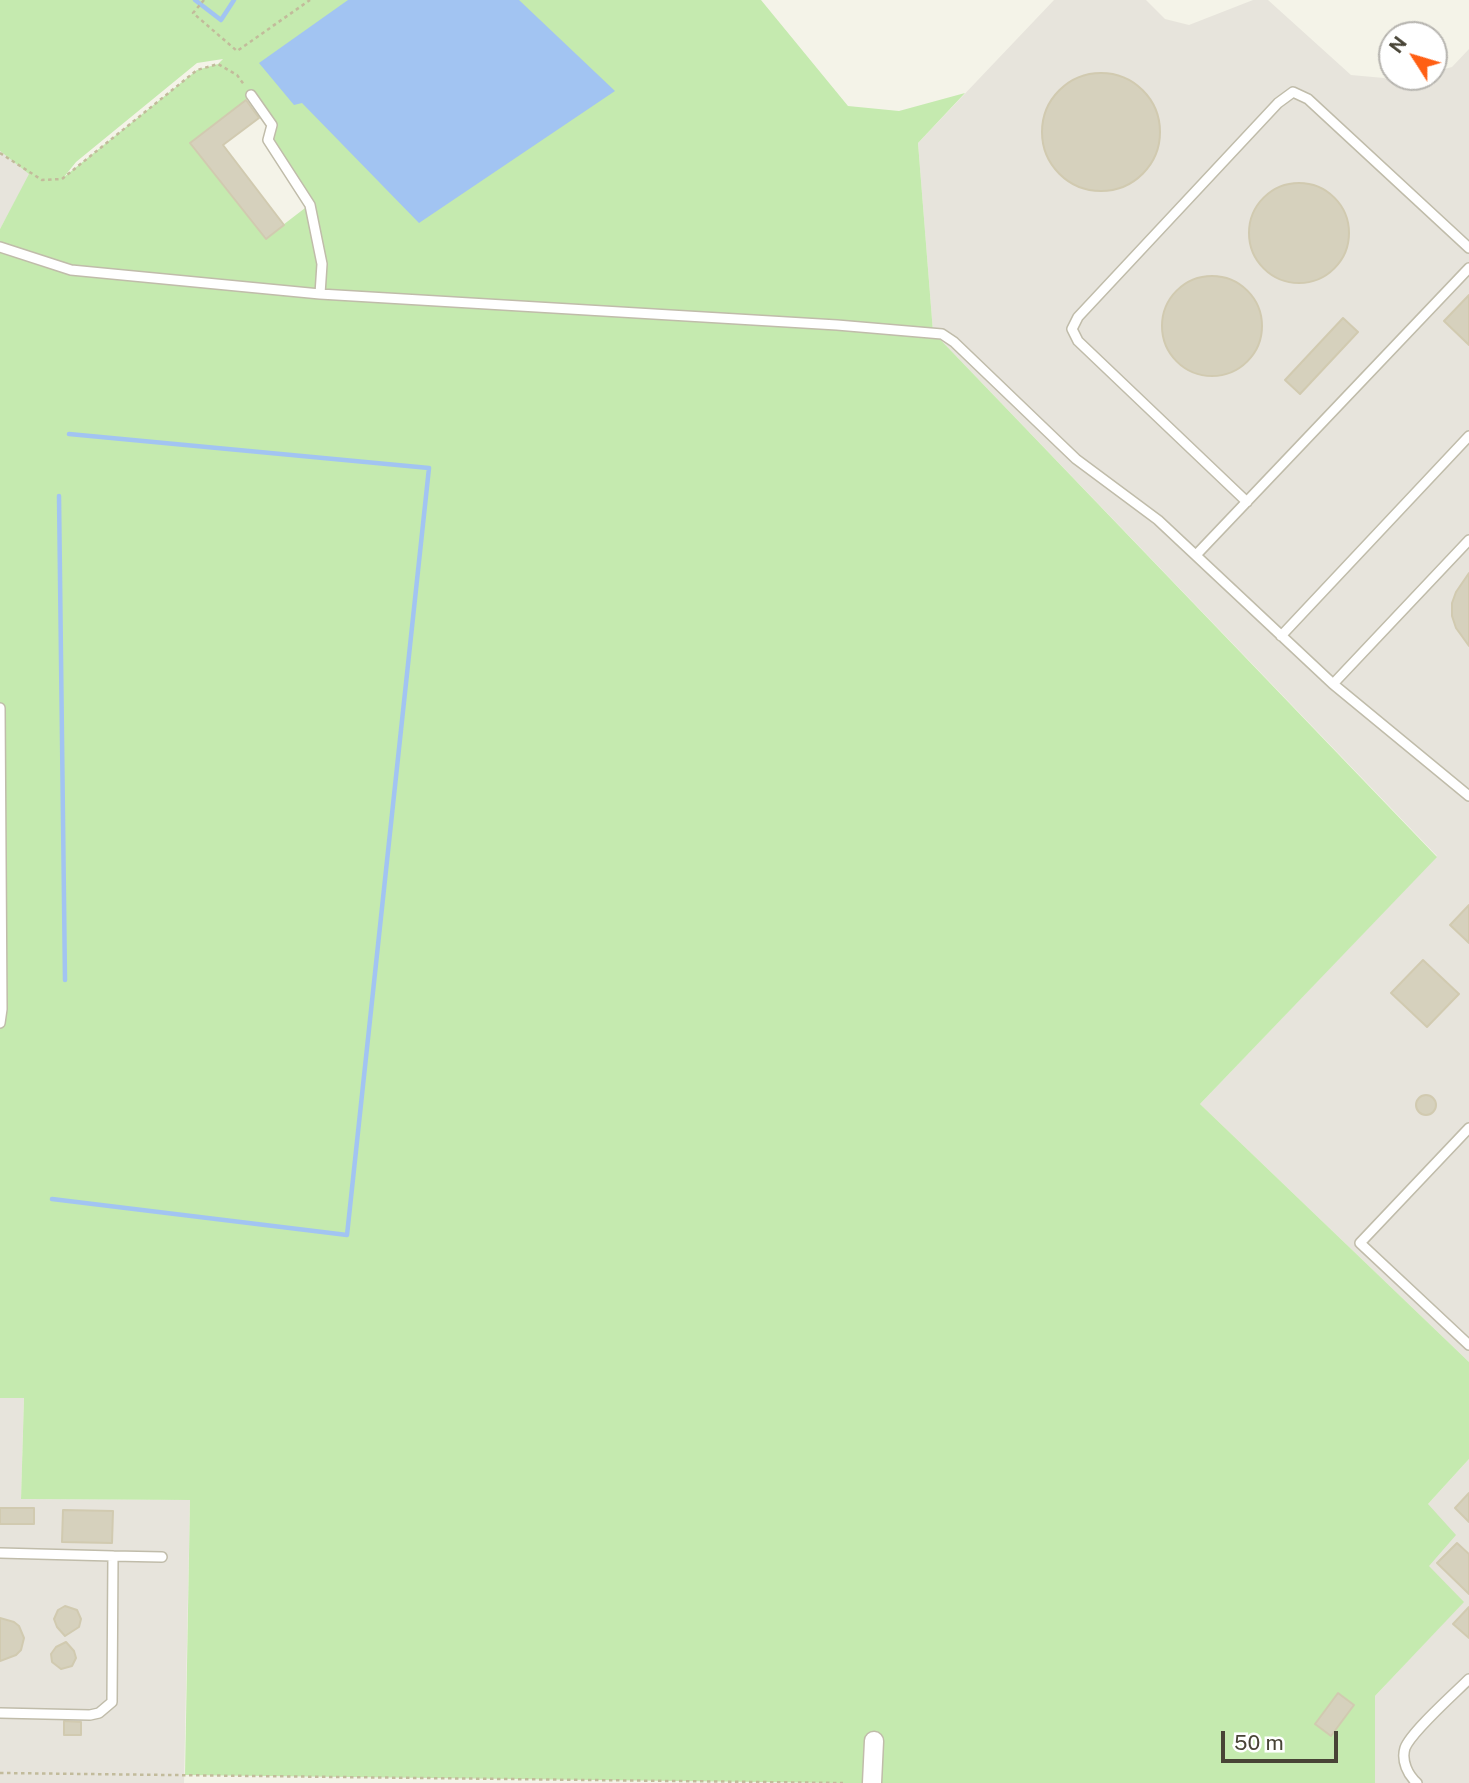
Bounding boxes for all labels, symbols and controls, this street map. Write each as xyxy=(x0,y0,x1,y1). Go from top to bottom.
north arrow xyxy=(1378,21,1448,91)
text: N xyxy=(1385,32,1411,57)
scale bar xyxy=(1224,1716,1341,1760)
text: 50 m xyxy=(1234,1730,1284,1755)

